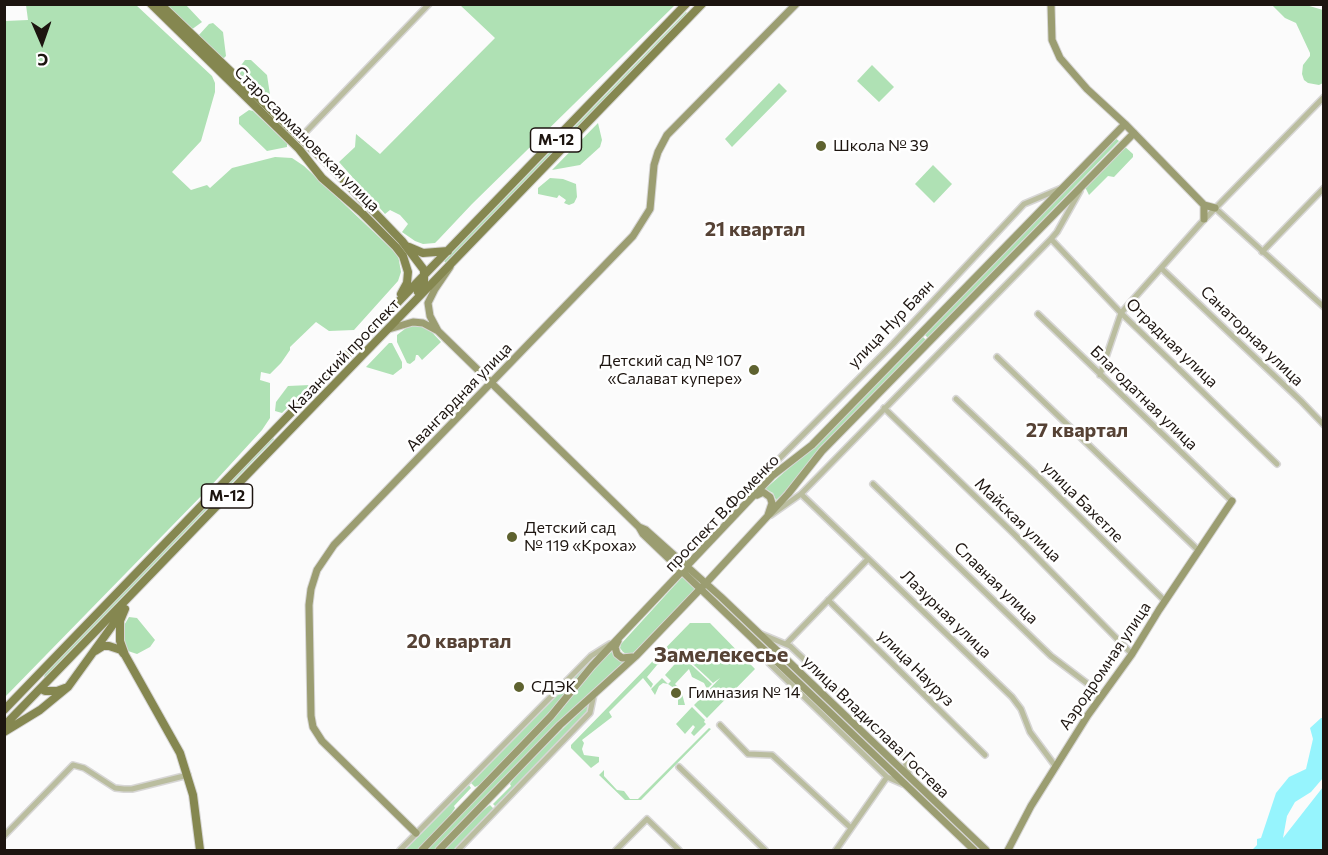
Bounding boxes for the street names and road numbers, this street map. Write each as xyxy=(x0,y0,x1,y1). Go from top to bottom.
street label: Старосармановская улица xyxy=(230,62,384,216)
road number: М-12 xyxy=(530,128,582,152)
street label: улица Нур Баян xyxy=(844,276,938,372)
street label: Санаторная улица xyxy=(1197,282,1307,390)
street label: Отрадная улица xyxy=(1122,294,1222,392)
street label: Казанский проспект xyxy=(284,295,404,417)
street label: Авангардная улица xyxy=(402,339,516,455)
street label: Благодатная улица xyxy=(1086,342,1202,454)
street label: проспект В.Фоменко xyxy=(661,450,783,576)
street label: улица Бахетле xyxy=(1039,458,1127,546)
street label: Майская улица xyxy=(971,474,1065,566)
road number: М-12 xyxy=(202,484,252,508)
street label: Славная улица xyxy=(950,538,1042,628)
street label: Лазурная улица xyxy=(897,566,995,662)
street label: Аэродромная улица xyxy=(1055,598,1155,734)
street label: улица Науруз xyxy=(874,626,958,710)
street label: улица Владислава Гостева xyxy=(799,652,953,802)

